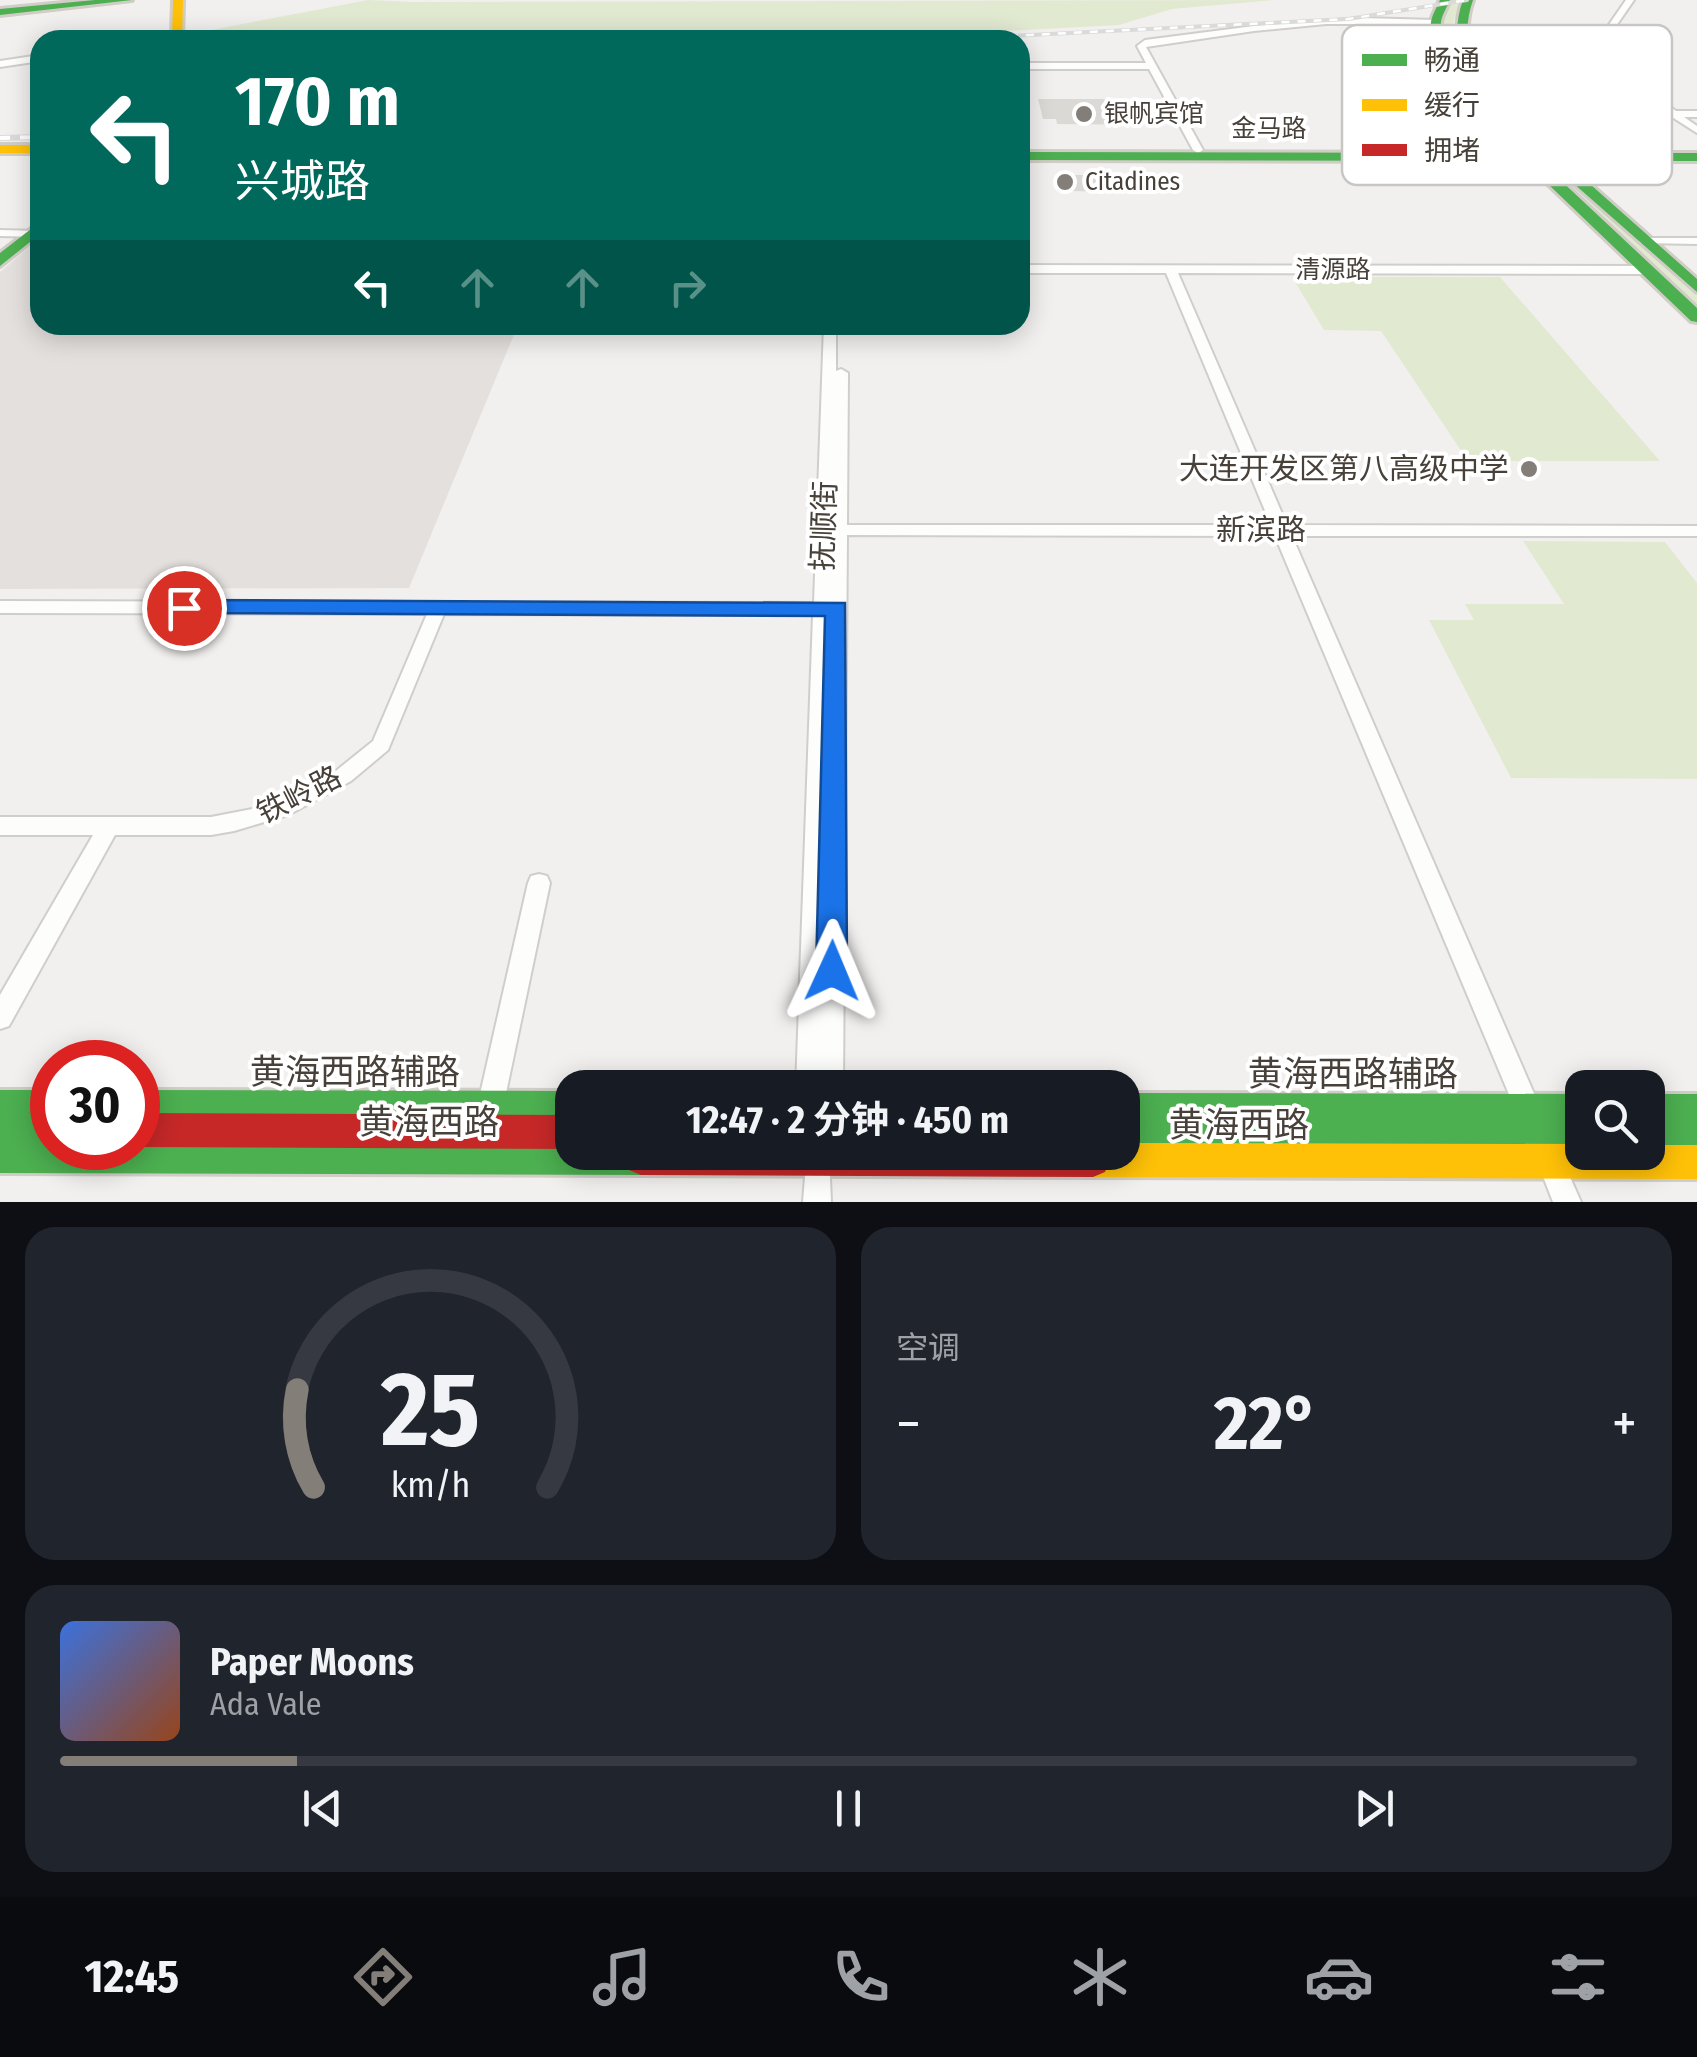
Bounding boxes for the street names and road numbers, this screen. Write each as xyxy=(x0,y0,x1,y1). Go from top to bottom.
street label: 金马路 xyxy=(1231,114,1307,144)
street label: 清源路 xyxy=(1295,255,1371,285)
street label: 抚顺街 xyxy=(804,480,844,572)
street label: 新滨路 xyxy=(1216,512,1306,548)
street label: 铁岭路 xyxy=(251,759,347,831)
street label: 黄海西路辅路 xyxy=(250,1051,460,1093)
street label: 黄海西路辅路 xyxy=(1248,1053,1458,1095)
street label: 黄海西路 xyxy=(359,1101,499,1143)
street label: 黄海西路 xyxy=(1169,1104,1309,1146)

